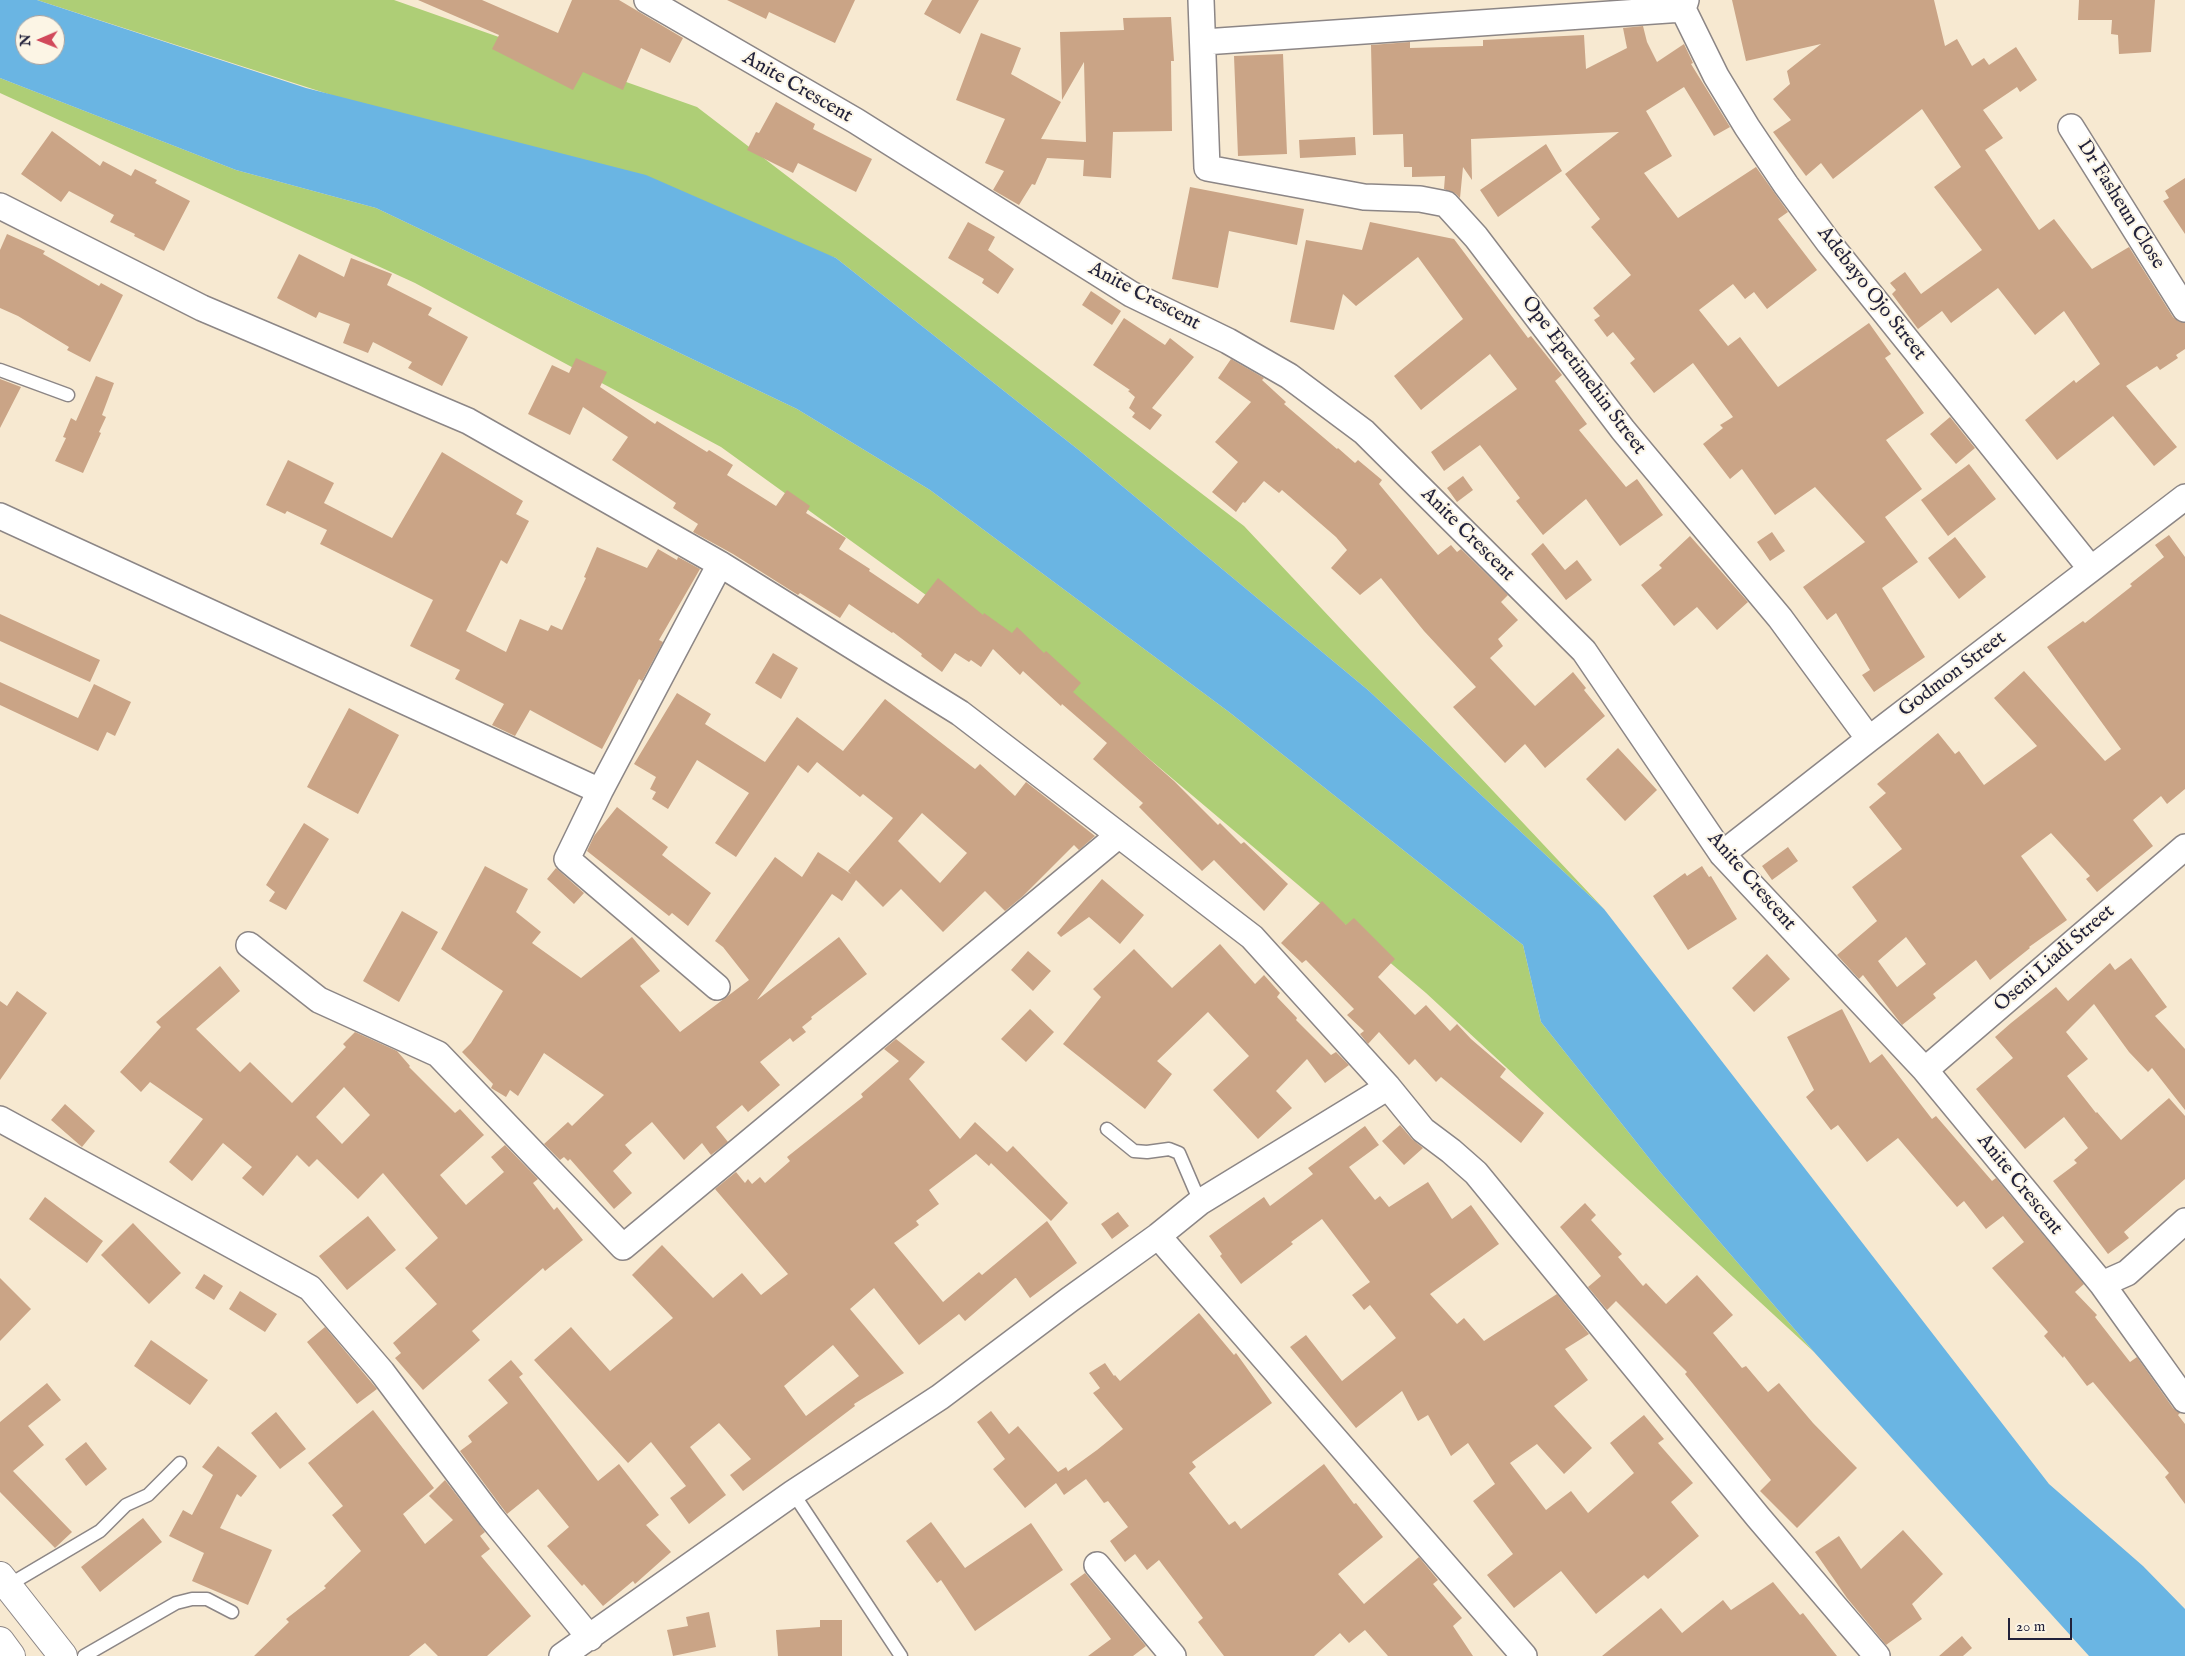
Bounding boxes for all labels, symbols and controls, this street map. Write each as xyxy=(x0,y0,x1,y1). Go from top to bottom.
north arrow xyxy=(15,15,65,65)
text: N xyxy=(17,34,35,46)
street label: Anite Crescent xyxy=(738,47,856,129)
street label: Dr Fasheun Close xyxy=(2071,136,2169,274)
street label: Adebayo Ojo Street xyxy=(1811,222,1931,366)
street label: Anite Crescent xyxy=(1084,258,1204,336)
street label: Ope Epetimehin Street xyxy=(1516,292,1650,460)
street label: Anite Crescent xyxy=(1415,483,1519,587)
street label: Godmon Street xyxy=(1895,627,2011,723)
street label: Anite Crescent xyxy=(1702,828,1800,936)
street label: Oseni Liadi Street xyxy=(1990,900,2120,1018)
street label: Anite Crescent xyxy=(1971,1130,2067,1240)
scale bar xyxy=(2010,1608,2074,1640)
text: 20 m xyxy=(2016,1617,2045,1636)

